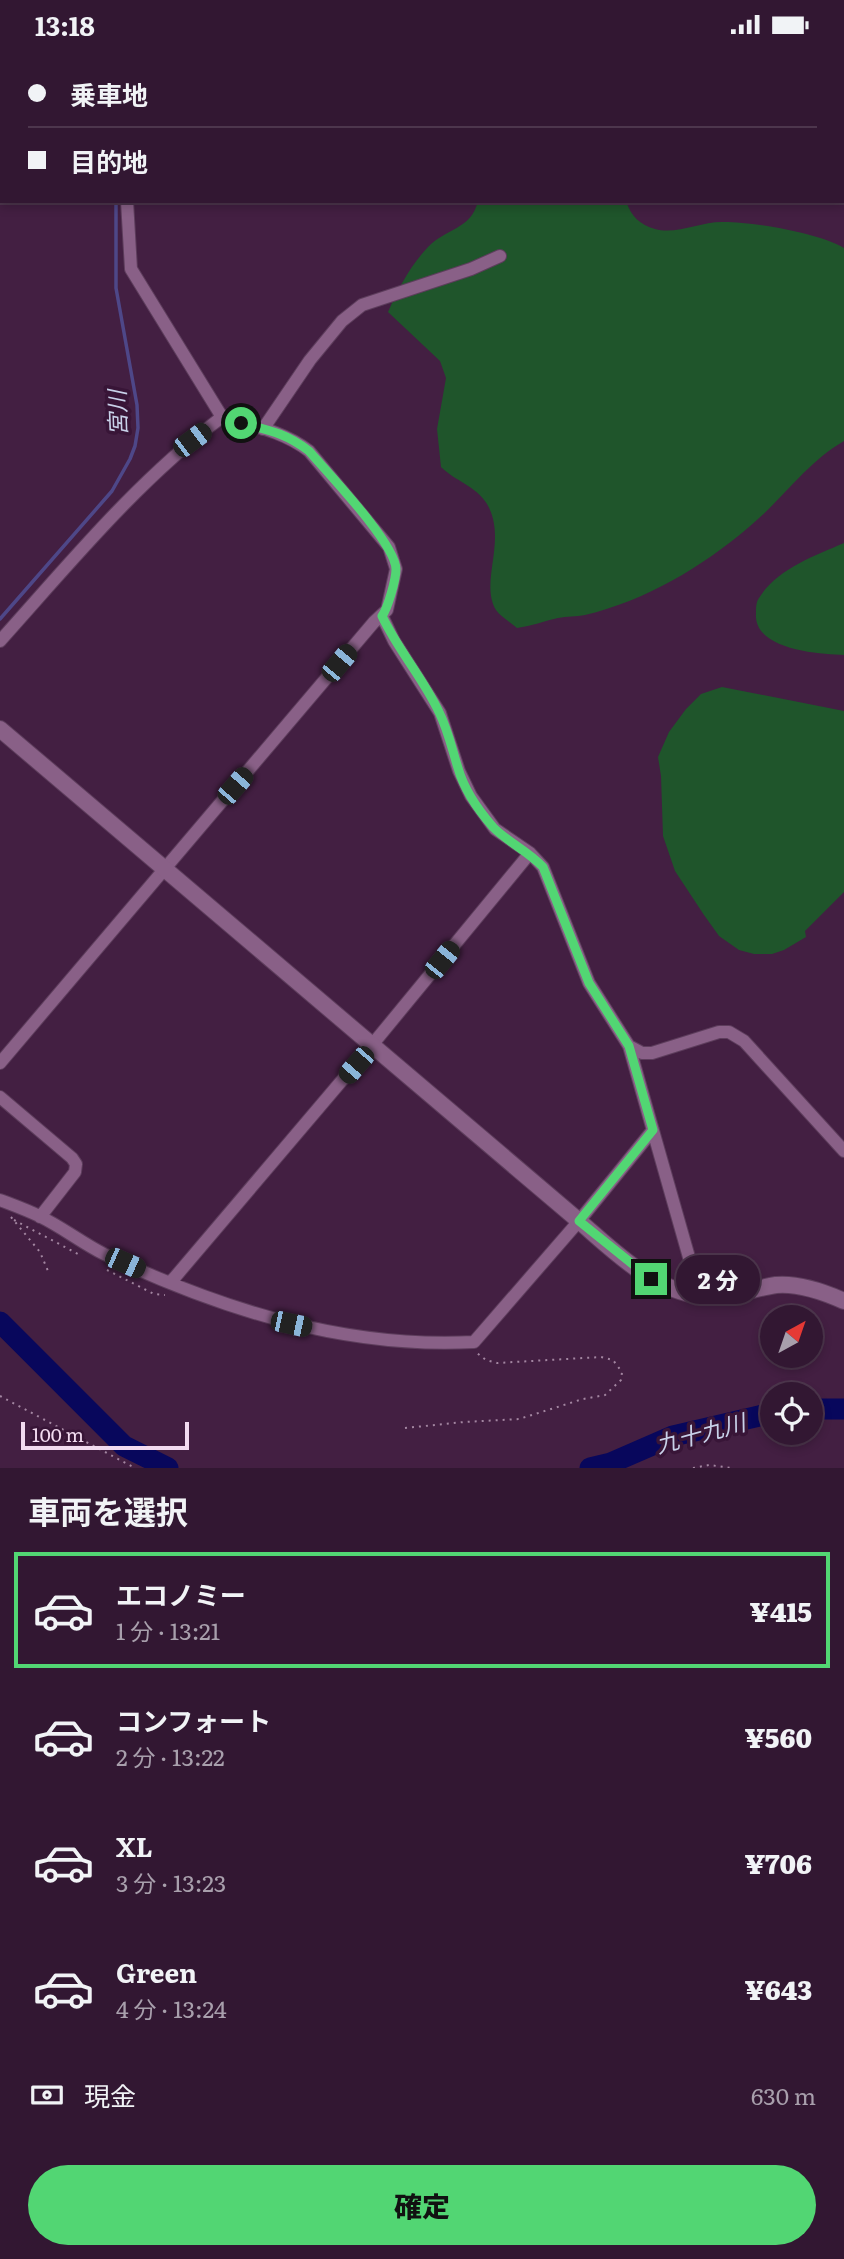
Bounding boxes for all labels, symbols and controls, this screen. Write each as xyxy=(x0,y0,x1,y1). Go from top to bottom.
text: 13:18 xyxy=(35,5,95,44)
text: 乗車地 xyxy=(70,74,148,113)
text: 目的地 xyxy=(70,141,148,180)
water label: 宮川 xyxy=(98,386,134,437)
route start xyxy=(225,407,257,439)
car xyxy=(169,419,216,461)
car xyxy=(318,640,361,686)
car xyxy=(214,763,257,809)
car xyxy=(421,937,464,983)
car xyxy=(335,1042,378,1088)
car xyxy=(102,1245,149,1281)
callout: 2 分 xyxy=(676,1255,760,1303)
text: 2 分 xyxy=(698,1262,738,1296)
route end xyxy=(635,1263,667,1295)
north arrow xyxy=(760,1305,822,1369)
map controls xyxy=(760,1305,823,1445)
car xyxy=(269,1309,314,1339)
button: locate xyxy=(760,1382,823,1445)
water label: 九十九川 xyxy=(651,1403,752,1460)
scale bar xyxy=(21,1419,189,1451)
text: 100 m xyxy=(32,1420,84,1448)
text: 車両を選択 xyxy=(28,1486,188,1534)
text: エコノミー xyxy=(116,1574,246,1613)
icon: car xyxy=(32,1579,95,1642)
text: ¥415 xyxy=(750,1591,812,1630)
text: 1 分 · 13:21 xyxy=(116,1613,220,1647)
text: コンフォート xyxy=(116,1700,271,1739)
icon: car xyxy=(32,1705,95,1768)
text: ¥560 xyxy=(745,1717,812,1756)
text: 2 分 · 13:22 xyxy=(116,1739,225,1773)
text: XL xyxy=(116,1826,153,1865)
icon: car xyxy=(32,1831,95,1894)
text: ¥706 xyxy=(745,1843,812,1882)
text: 3 分 · 13:23 xyxy=(116,1865,226,1899)
text: Green xyxy=(116,1952,197,1991)
icon: car xyxy=(32,1957,95,2020)
text: ¥643 xyxy=(745,1969,812,2008)
text: 4 分 · 13:24 xyxy=(116,1991,227,2025)
text: 現金 xyxy=(84,2075,136,2114)
icon: cash xyxy=(28,2076,66,2114)
text: 630 m xyxy=(751,2078,816,2112)
button: 確定 xyxy=(28,2165,816,2245)

